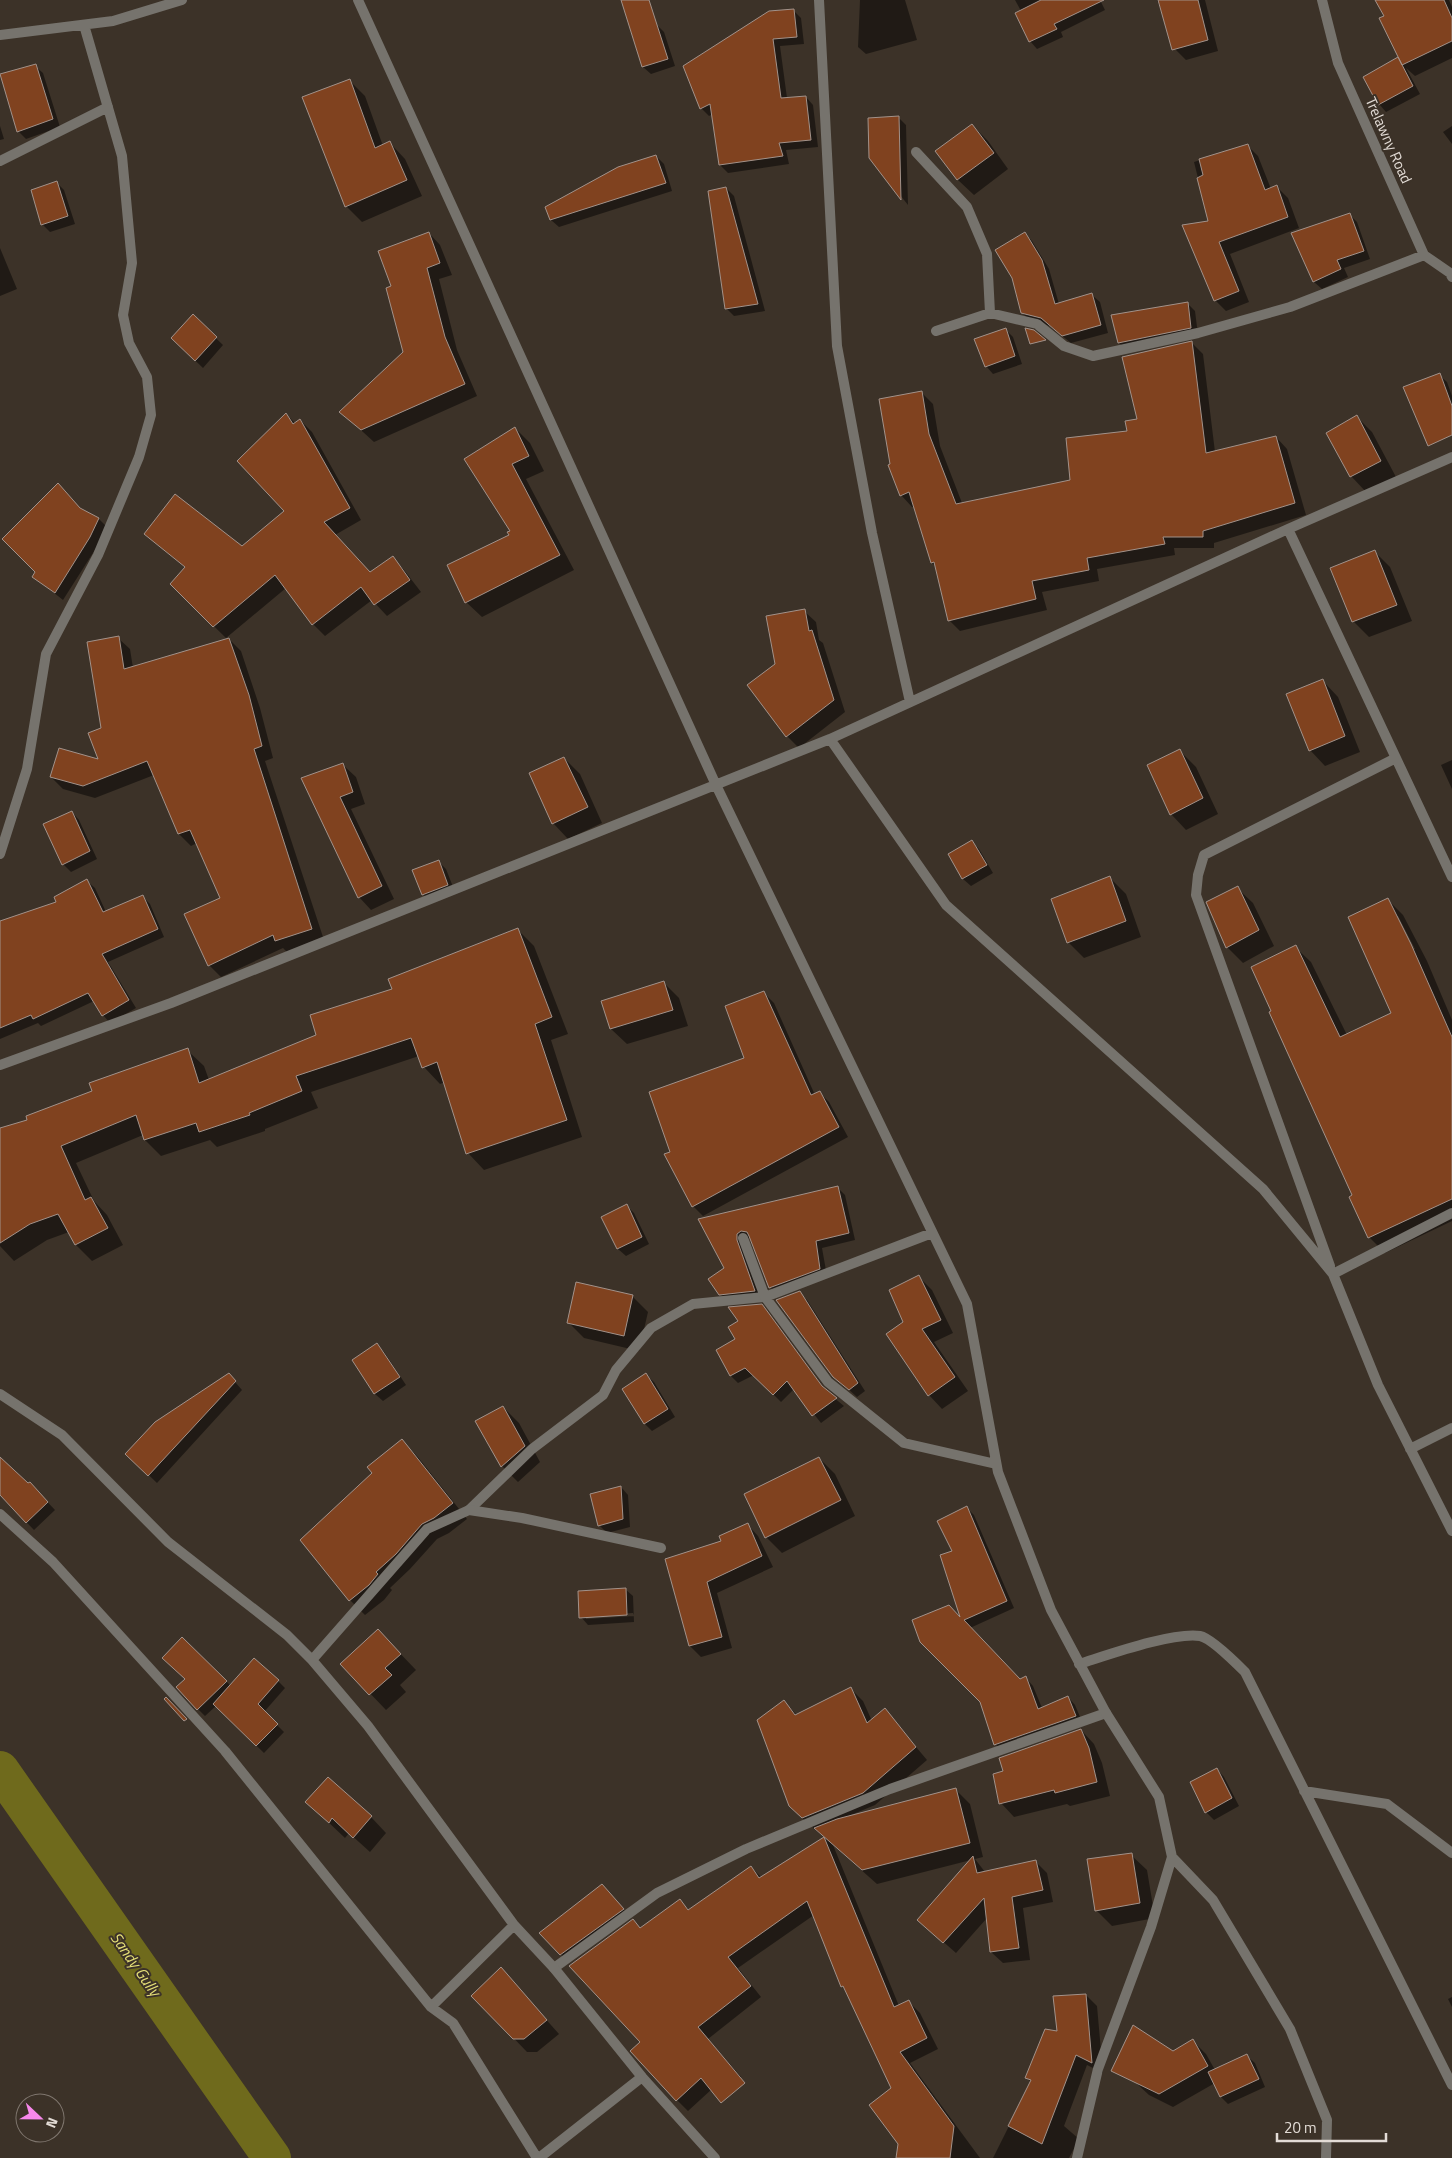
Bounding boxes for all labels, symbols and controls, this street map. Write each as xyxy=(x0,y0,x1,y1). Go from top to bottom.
street label: Trelawny Road xyxy=(1360,93,1418,187)
water label: Sandy Gully xyxy=(105,1927,168,2003)
north arrow xyxy=(15,2093,65,2143)
scale bar xyxy=(1277,2110,1386,2142)
text: N xyxy=(41,2115,64,2131)
text: 20 m xyxy=(1284,2116,1317,2139)

